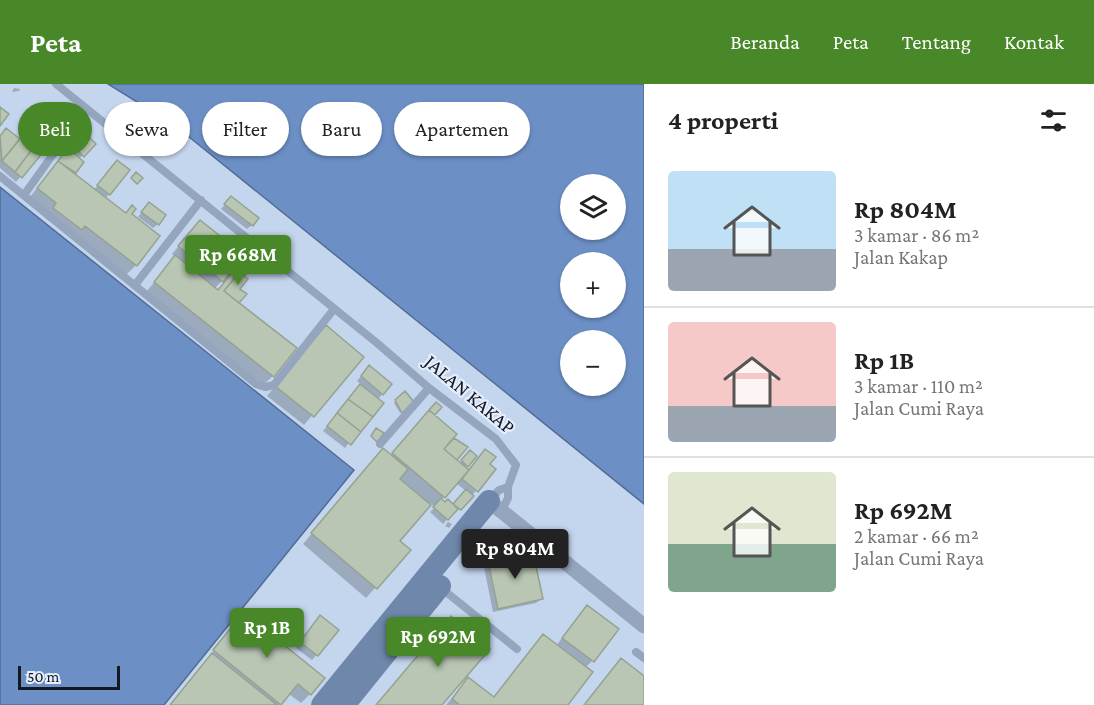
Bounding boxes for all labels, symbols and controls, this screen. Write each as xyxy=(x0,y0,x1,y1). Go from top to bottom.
text: Peta xyxy=(30,27,82,58)
text: Beranda xyxy=(730,30,800,54)
text: Peta xyxy=(833,30,869,54)
text: Tentang xyxy=(902,30,971,54)
text: Kontak xyxy=(1004,30,1064,54)
chip: Beli xyxy=(18,102,92,156)
chip: Sewa xyxy=(104,102,190,156)
chip: Filter xyxy=(202,102,289,156)
chip: Baru xyxy=(301,102,382,156)
chip: Apartemen xyxy=(394,102,530,156)
icon: filters xyxy=(1037,104,1070,137)
text: 4 properti xyxy=(668,106,778,135)
map controls xyxy=(560,174,626,396)
button: layers xyxy=(560,174,626,240)
icon: home xyxy=(716,195,788,267)
text: Rp 804M xyxy=(854,195,957,224)
text: 3 kamar · 86 m² xyxy=(854,224,979,246)
pin: Rp 668M xyxy=(183,235,293,286)
text: Rp 668M xyxy=(199,243,277,265)
text: Jalan Kakap xyxy=(854,246,948,268)
button: + xyxy=(560,252,626,318)
button: − xyxy=(560,330,626,396)
icon: home xyxy=(716,346,788,418)
text: Rp 1B xyxy=(854,346,914,375)
street label: JALAN KAKAP xyxy=(418,349,519,439)
text: 3 kamar · 110 m² xyxy=(854,375,983,397)
text: Jalan Cumi Raya xyxy=(854,397,984,419)
icon: home xyxy=(716,496,788,568)
text: Rp 692M xyxy=(854,496,952,525)
text: 2 kamar · 66 m² xyxy=(854,525,979,547)
pin: Rp 804M xyxy=(460,529,570,580)
text: Rp 804M xyxy=(475,537,555,559)
text: Jalan Cumi Raya xyxy=(854,547,984,569)
pin: Rp 1B xyxy=(225,608,309,659)
text: Rp 1B xyxy=(244,616,290,638)
pin: Rp 692M xyxy=(383,617,493,668)
text: Rp 692M xyxy=(400,625,476,647)
scale bar xyxy=(18,663,120,690)
text: 50 m xyxy=(27,668,59,685)

